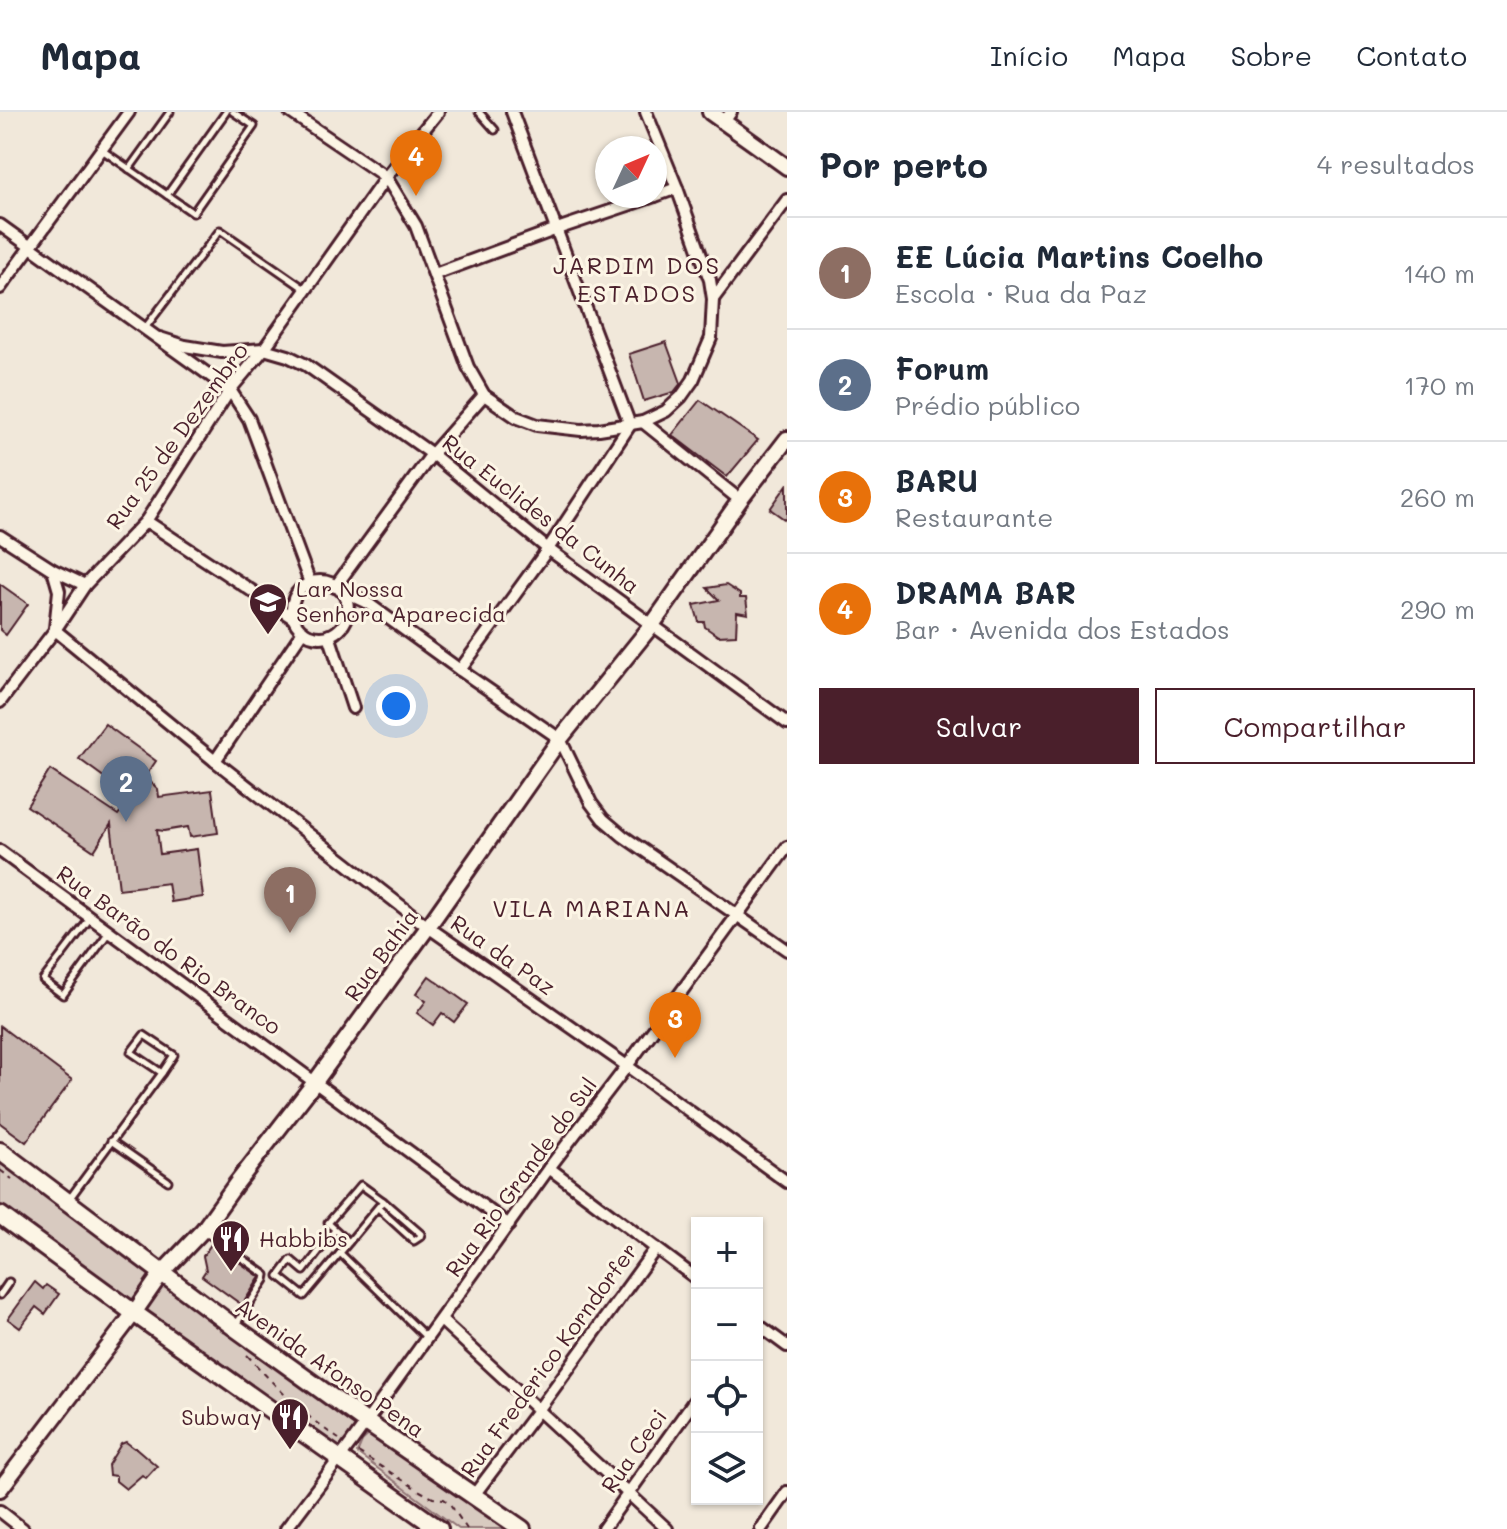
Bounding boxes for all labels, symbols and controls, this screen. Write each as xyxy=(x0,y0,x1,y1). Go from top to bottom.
text: Mapa xyxy=(40,30,141,80)
text: Início xyxy=(990,37,1068,73)
text: Mapa xyxy=(1112,37,1187,73)
text: Sobre xyxy=(1231,37,1312,73)
text: Contato xyxy=(1356,37,1467,73)
pin: 4 xyxy=(390,130,442,196)
north arrow xyxy=(595,136,667,208)
text: Por perto xyxy=(819,142,988,187)
text: 4 resultados xyxy=(1317,147,1475,181)
text: EE Lúcia Martins Coelho xyxy=(895,236,1263,276)
district label: JARDIM DOS ESTADOS xyxy=(553,249,721,308)
text: 1 xyxy=(839,256,851,290)
text: 140 m xyxy=(1403,256,1475,290)
text: Escola · Rua da Paz xyxy=(895,276,1147,310)
street label: Rua 25 de Dezembro xyxy=(99,337,254,535)
text: Forum xyxy=(895,348,989,388)
text: 2 xyxy=(838,368,852,402)
text: 170 m xyxy=(1404,368,1475,402)
text: Prédio público xyxy=(895,388,1080,422)
street label: Rua Euclides da Cunha xyxy=(437,427,646,600)
text: BARU xyxy=(895,460,978,500)
text: 3 xyxy=(837,480,853,514)
text: 260 m xyxy=(1400,480,1475,514)
text: Restaurante xyxy=(895,500,1053,534)
text: DRAMA BAR xyxy=(895,572,1076,612)
place label: Lar Nossa Senhora Aparecida xyxy=(296,574,506,628)
school or university icon: Lar Nossa Senhora Aparecida xyxy=(247,581,289,636)
text: 4 xyxy=(837,592,853,626)
text: 290 m xyxy=(1400,592,1475,626)
text: Bar · Avenida dos Estados xyxy=(895,612,1230,646)
your location xyxy=(376,686,416,726)
button: Salvar xyxy=(819,688,1139,764)
button: Compartilhar xyxy=(1155,688,1475,764)
pin: 2 xyxy=(100,756,152,822)
street label: Rua Barão do Rio Branco xyxy=(51,858,287,1041)
pin: 1 xyxy=(264,867,316,933)
district label: VILA MARIANA xyxy=(492,892,692,923)
street label: Rua Bahia xyxy=(337,903,424,1007)
street label: Rua da Paz xyxy=(445,908,561,1001)
pin: 3 xyxy=(649,992,701,1058)
street label: Rua Rio Grande do Sul xyxy=(438,1071,603,1282)
map controls xyxy=(691,1217,763,1505)
button: + xyxy=(691,1217,763,1289)
restaurant icon: Habbibs xyxy=(210,1218,252,1273)
place label: Habbibs xyxy=(259,1224,348,1253)
street label: Rua Frederico Korndorfer xyxy=(454,1237,644,1483)
button: − xyxy=(691,1289,763,1361)
street label: Avenida Afonso Pena xyxy=(230,1291,431,1444)
button: locate xyxy=(691,1361,763,1433)
restaurant icon: Subway xyxy=(269,1396,311,1451)
place label: Subway xyxy=(181,1402,262,1431)
street label: Rua Ceci xyxy=(594,1403,673,1498)
button: layers xyxy=(691,1433,763,1505)

